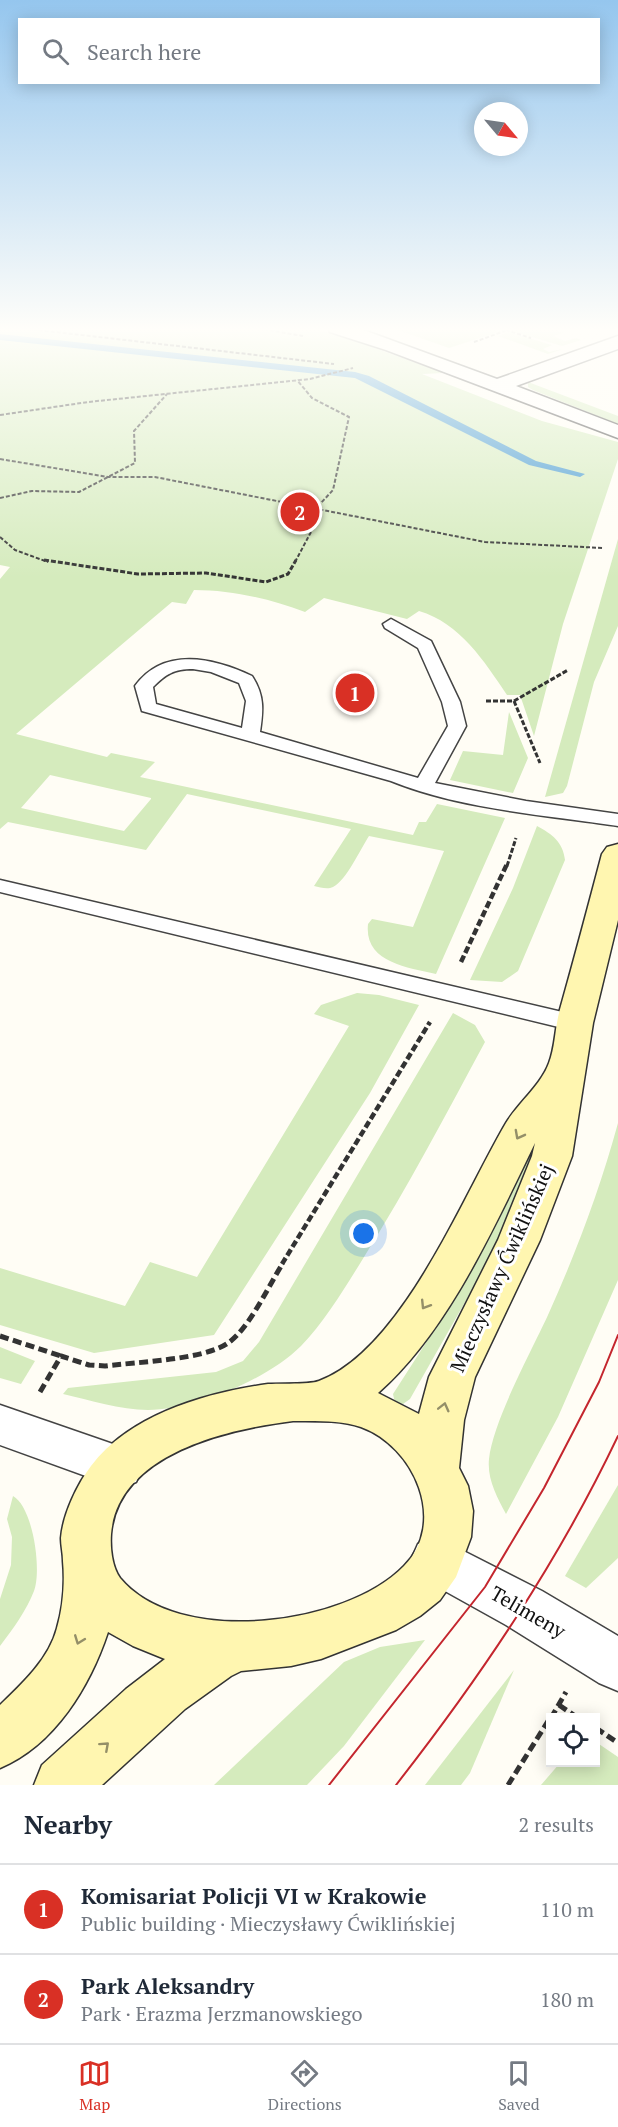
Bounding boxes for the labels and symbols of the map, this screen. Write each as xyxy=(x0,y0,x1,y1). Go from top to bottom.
north arrow xyxy=(474,102,528,156)
pin: 2 xyxy=(280,490,320,534)
pin: 1 xyxy=(336,670,374,716)
one-way arrow xyxy=(515,1129,526,1139)
street label: Mieczysławy Ćwiklińskiej xyxy=(443,1159,560,1376)
your location xyxy=(349,1219,378,1248)
one-way arrow xyxy=(420,1299,432,1309)
one-way arrow xyxy=(437,1402,450,1412)
street label: Telimeny xyxy=(486,1579,572,1644)
one-way arrow xyxy=(73,1634,86,1644)
one-way arrow xyxy=(98,1742,109,1753)

